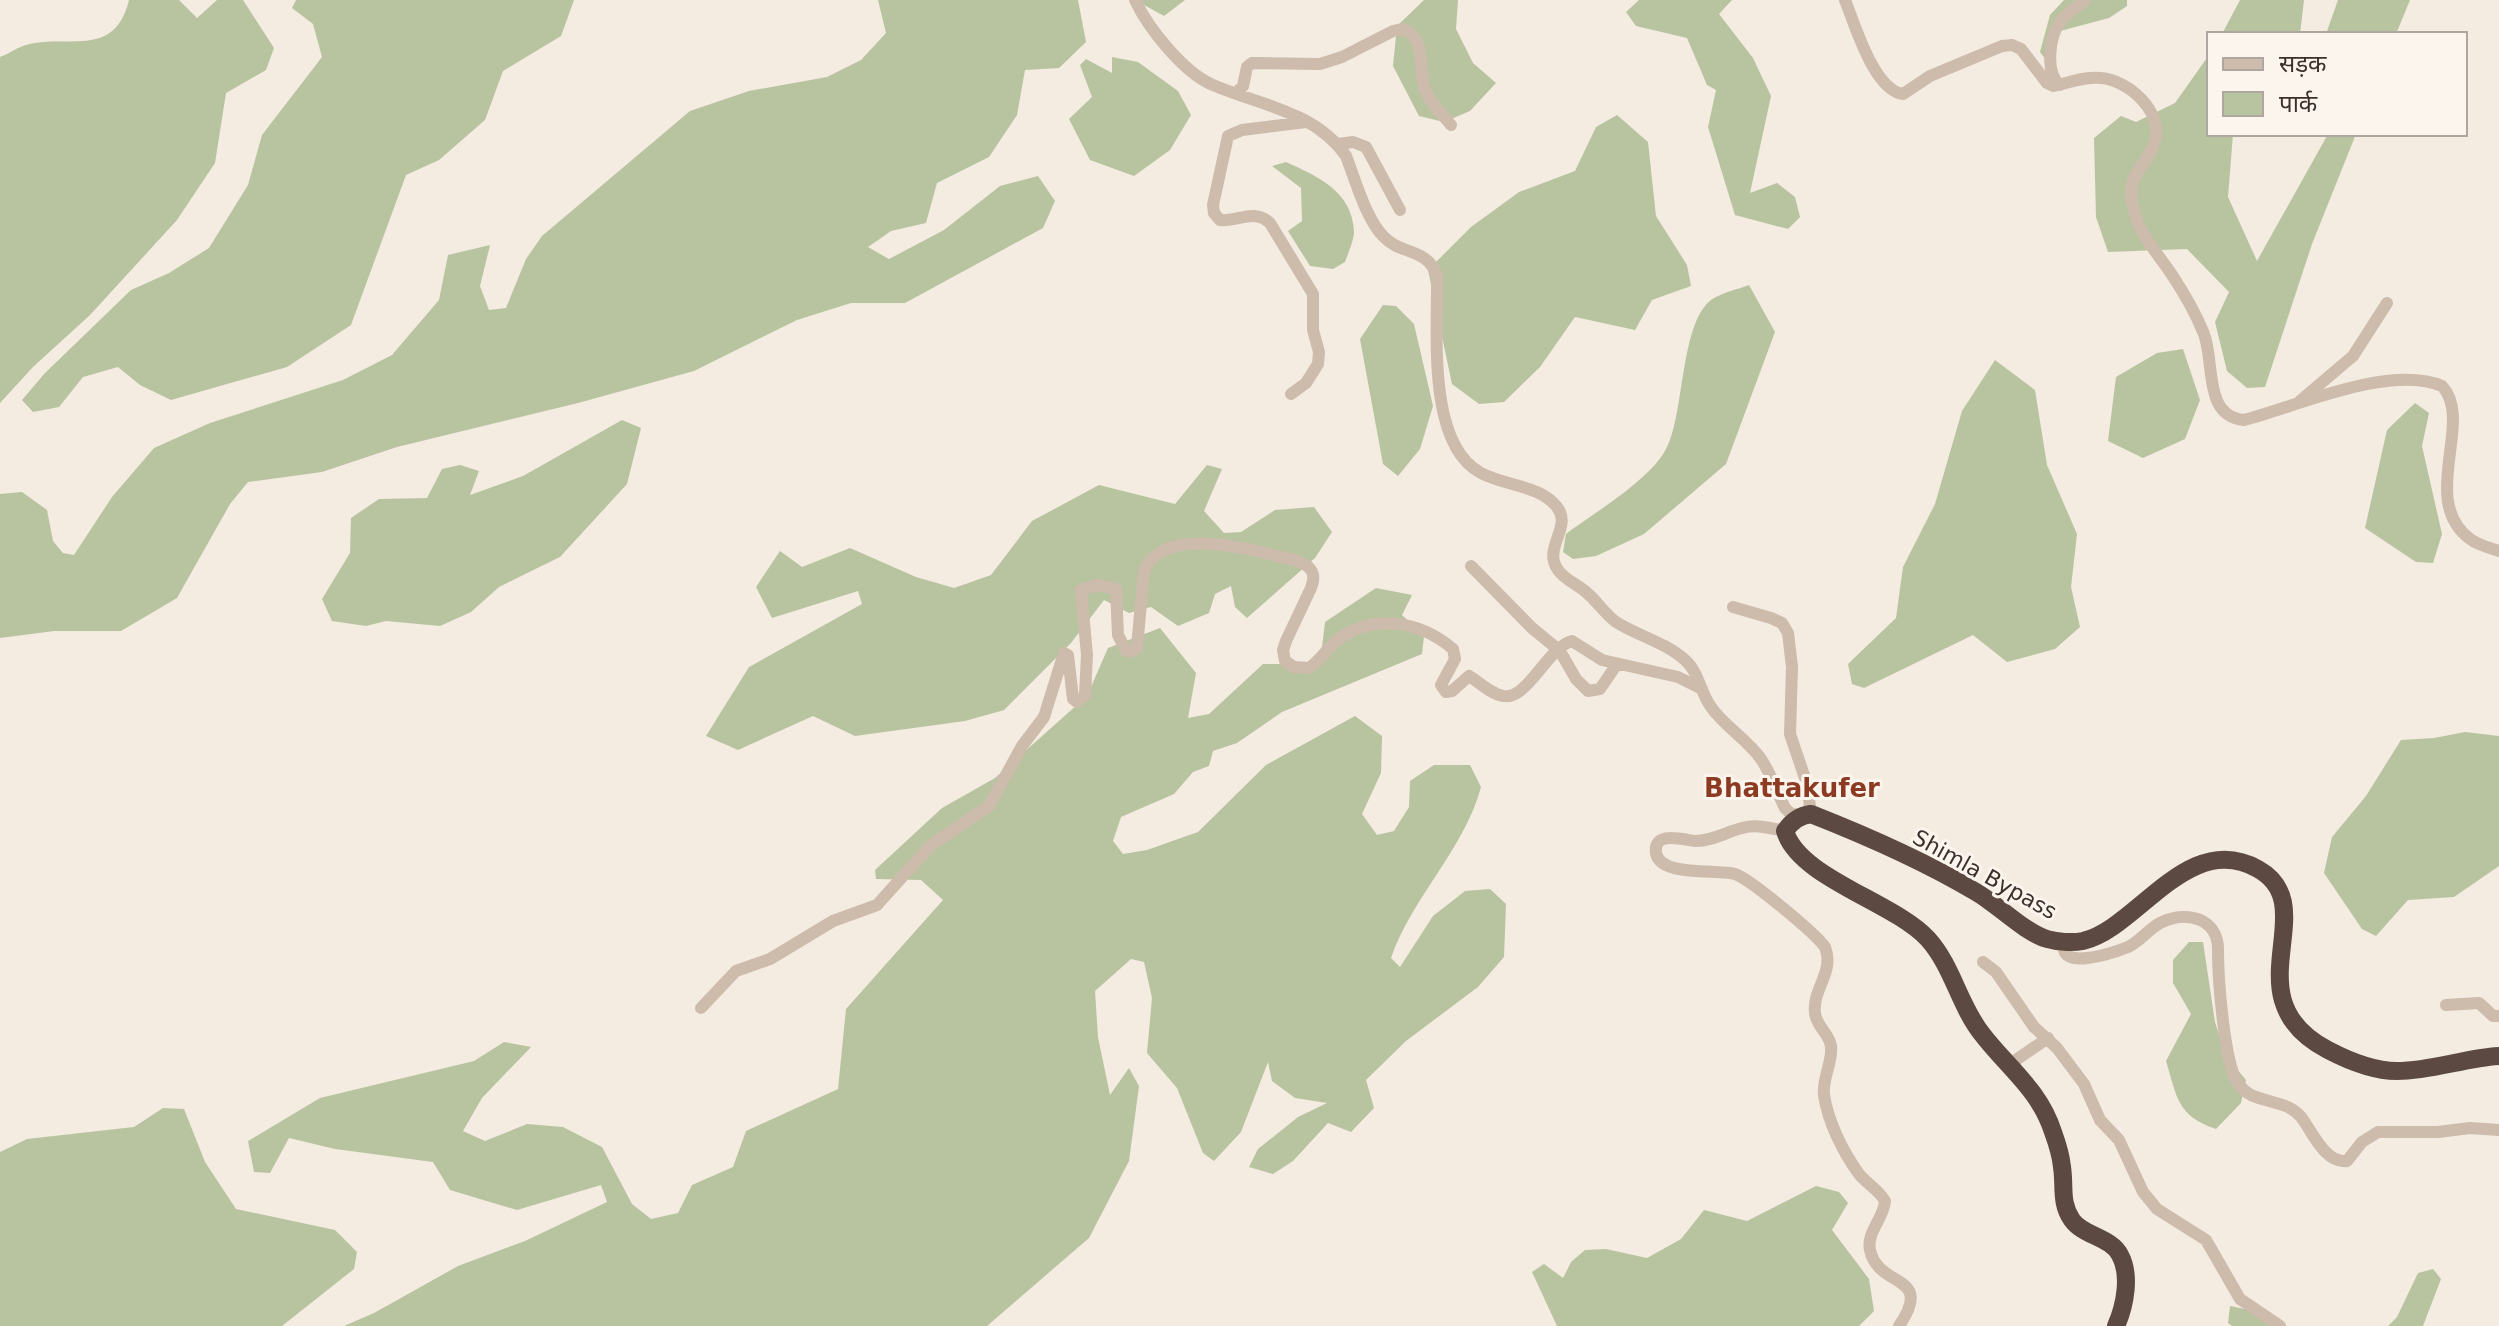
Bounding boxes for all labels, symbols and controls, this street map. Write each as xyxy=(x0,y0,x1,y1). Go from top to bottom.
legend xyxy=(2207,32,2467,136)
text: सड़क xyxy=(2279,50,2327,78)
text: पार्क xyxy=(2279,90,2318,118)
district label: Bhattakufer xyxy=(1704,773,1880,803)
street label: Shimla Bypass xyxy=(1908,825,2061,924)

